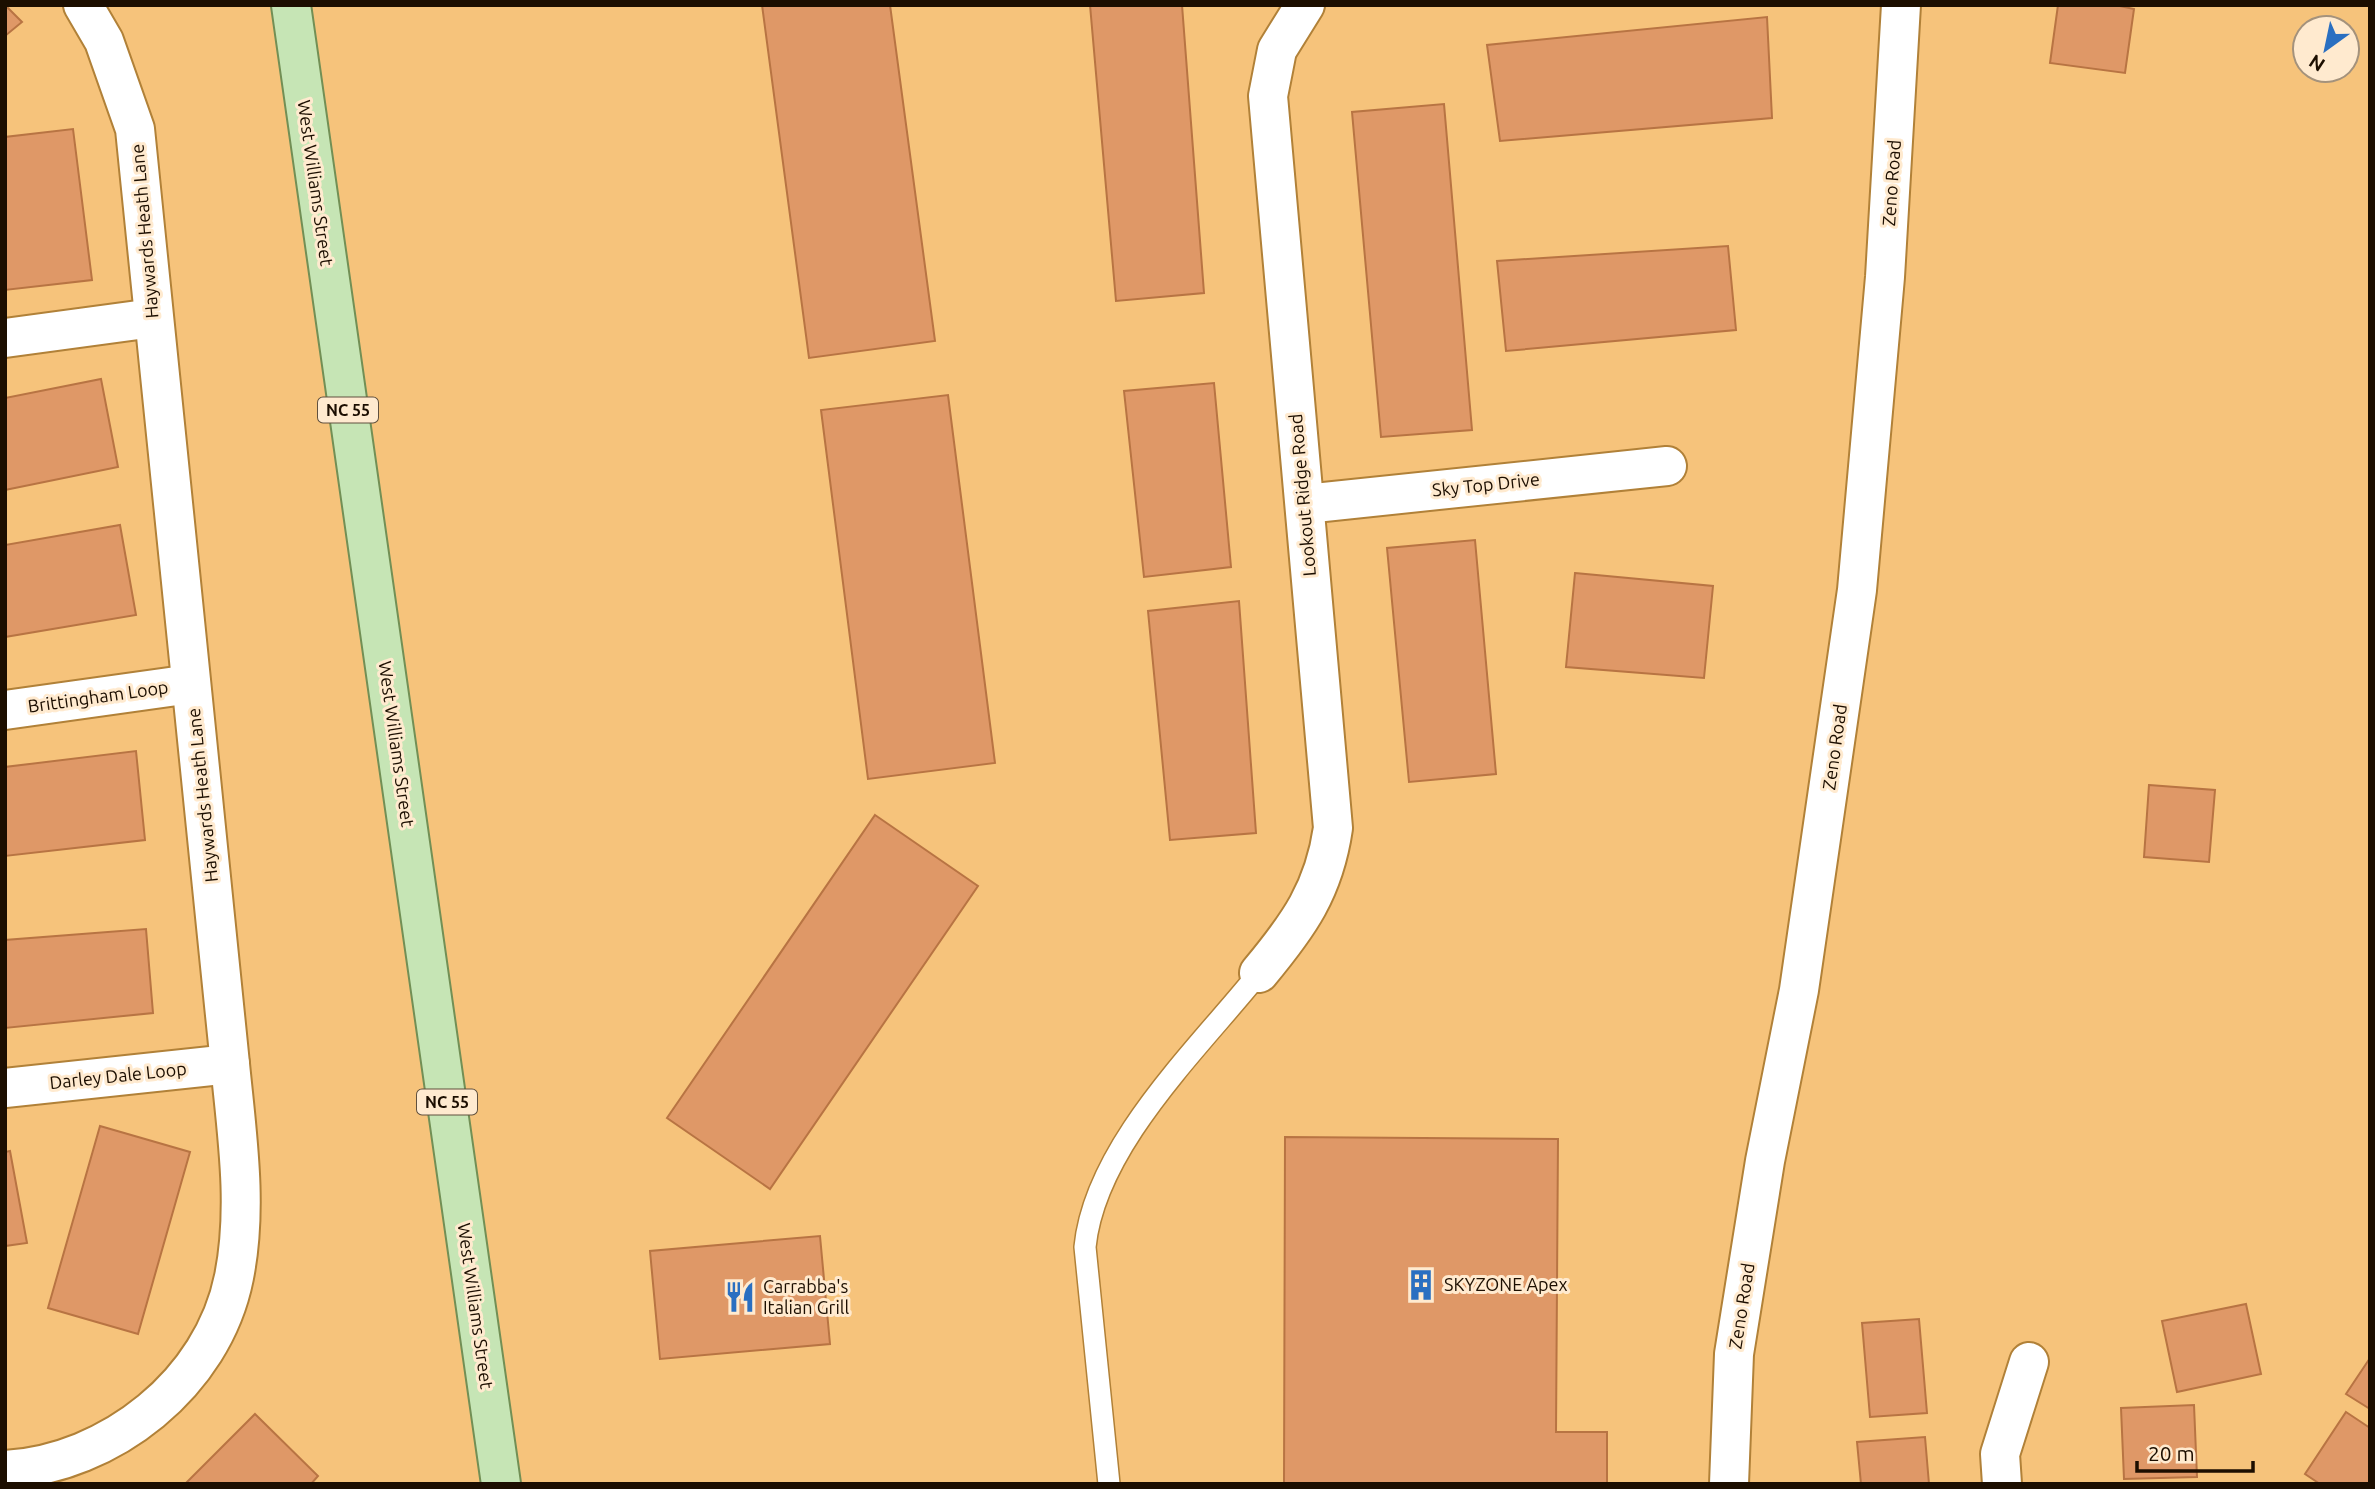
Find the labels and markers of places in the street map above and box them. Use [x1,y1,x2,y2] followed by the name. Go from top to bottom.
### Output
[1404,1268,1438,1302] building icon: SKYZONE Apex
[1444,1274,1568,1294] place label: SKYZONE Apex
[763,1276,849,1317] place label: Carrabba's Italian Grill
[723,1280,757,1314] restaurant icon: Carrabba's Italian Grill

